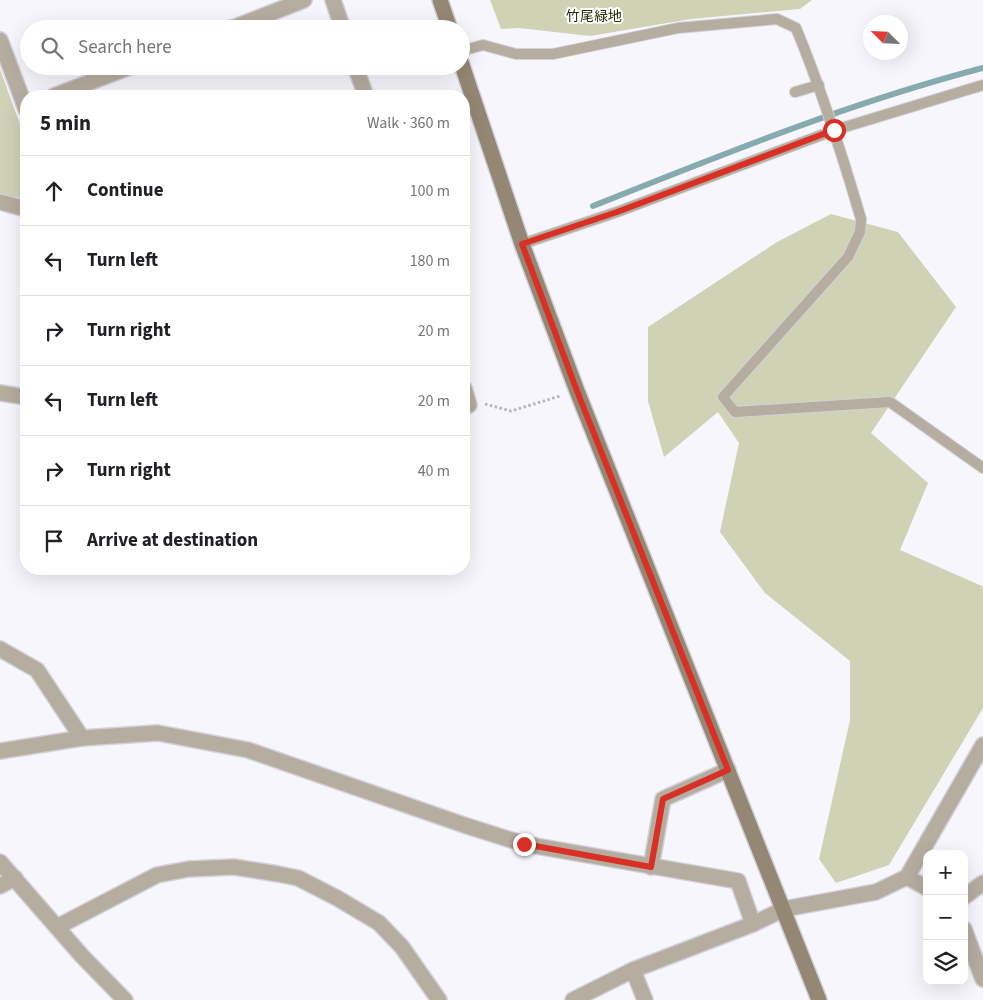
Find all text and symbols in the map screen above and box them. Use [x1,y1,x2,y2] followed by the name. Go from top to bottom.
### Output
[566,7,622,27] park label: 竹尾緑地
[863,15,908,60] north arrow
[20,20,470,75] search box
[38,34,66,62] icon: search
[78,34,172,61] text: Search here
[40,108,91,138] text: 5 min
[367,112,450,134] text: Walk · 360 m
[823,119,846,142] route start
[40,177,68,205] icon: ahead
[87,177,164,204] text: Continue
[410,180,450,202] text: 100 m
[40,247,68,275] icon: left
[87,247,158,274] text: Turn left
[410,250,450,272] text: 180 m
[40,317,68,345] icon: right
[87,317,171,344] text: Turn right
[418,320,450,342] text: 20 m
[40,387,68,415] icon: left
[87,387,158,414] text: Turn left
[418,390,450,412] text: 20 m
[40,457,68,485] icon: right
[87,457,171,484] text: Turn right
[418,460,450,482] text: 40 m
[40,527,68,555] icon: arrive
[87,527,258,554] text: Arrive at destination
[513,833,536,856] route end
[923,850,968,985] map controls
[923,850,968,895] button: +
[923,895,968,940] button: −
[923,940,968,985] button: layers

